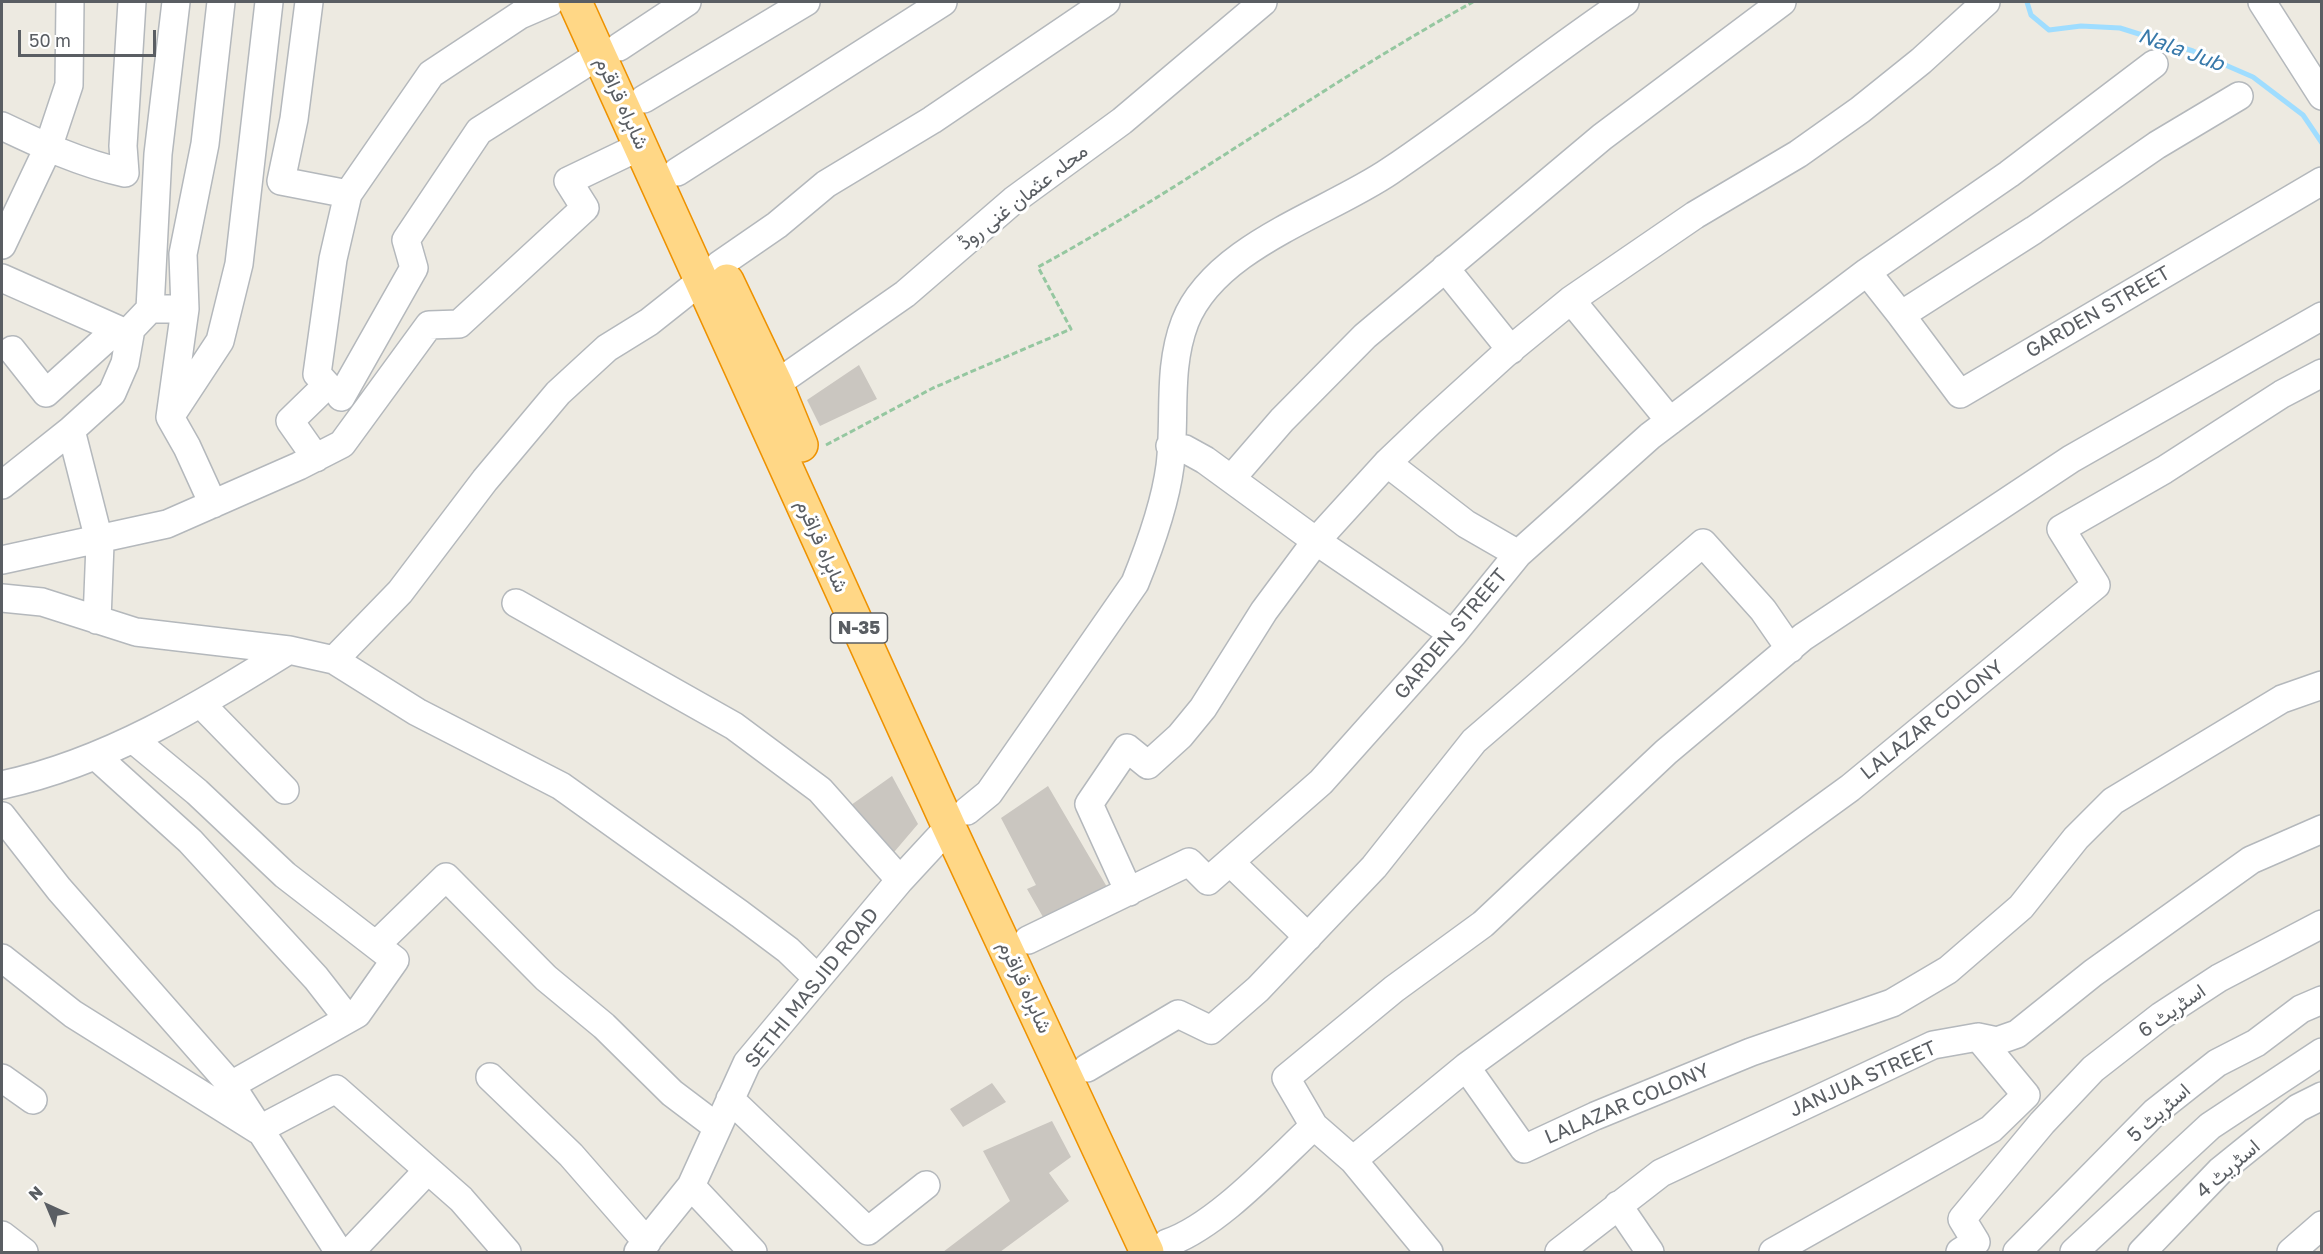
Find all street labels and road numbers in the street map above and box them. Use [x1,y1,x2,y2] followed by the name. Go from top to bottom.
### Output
[590,53,654,153] street label: شاہراہ قراقرم
[953,139,1093,255] street label: محلہ عثمان غنی روڈ
[2022,261,2174,363] street label: GARDEN STREET
[791,496,853,596] street label: شاہراہ قراقرم
[1390,564,1512,704] street label: GARDEN STREET
[830,613,888,643] road number: N-35
[1856,655,2008,785] street label: LALAZAR COLONY
[740,903,884,1073] street label: SETHI MASJID ROAD
[993,937,1057,1037] street label: شاہراہ قراقرم
[2134,979,2210,1043] street label: اسٹریٹ 6
[1786,1036,1940,1122] street label: JANJUA STREET
[1541,1058,1713,1150] street label: LALAZAR COLONY
[2123,1079,2195,1147] street label: اسٹریٹ 5
[2191,1135,2265,1203] street label: اسٹریٹ 4

